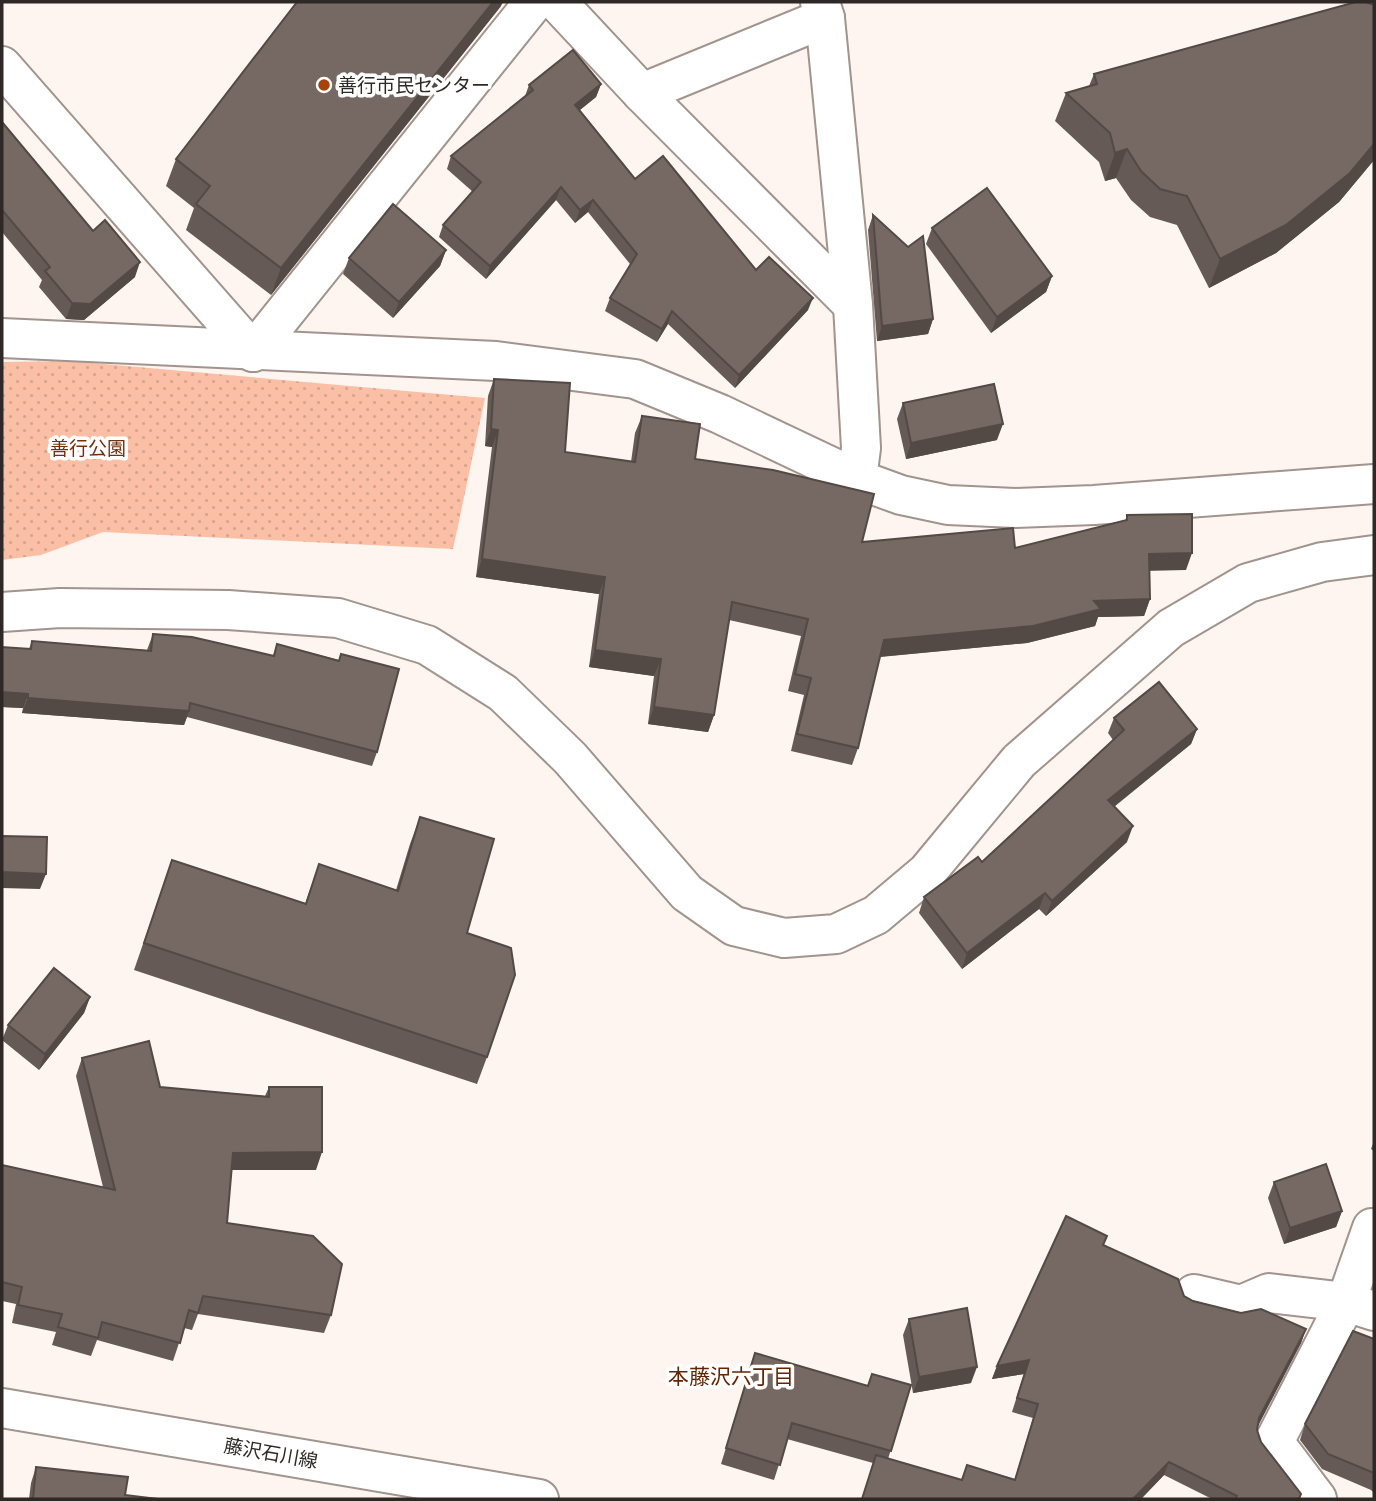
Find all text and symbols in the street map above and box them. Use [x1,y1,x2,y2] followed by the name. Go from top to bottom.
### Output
[338,74,490,98] place label: 善行市民センター
[316,77,332,93] marker: 善行市民センター
[50,437,126,461] park label: 善行公園
[668,1364,794,1390] district label: 本藤沢六丁目
[222,1434,320,1474] street label: 藤沢石川線

